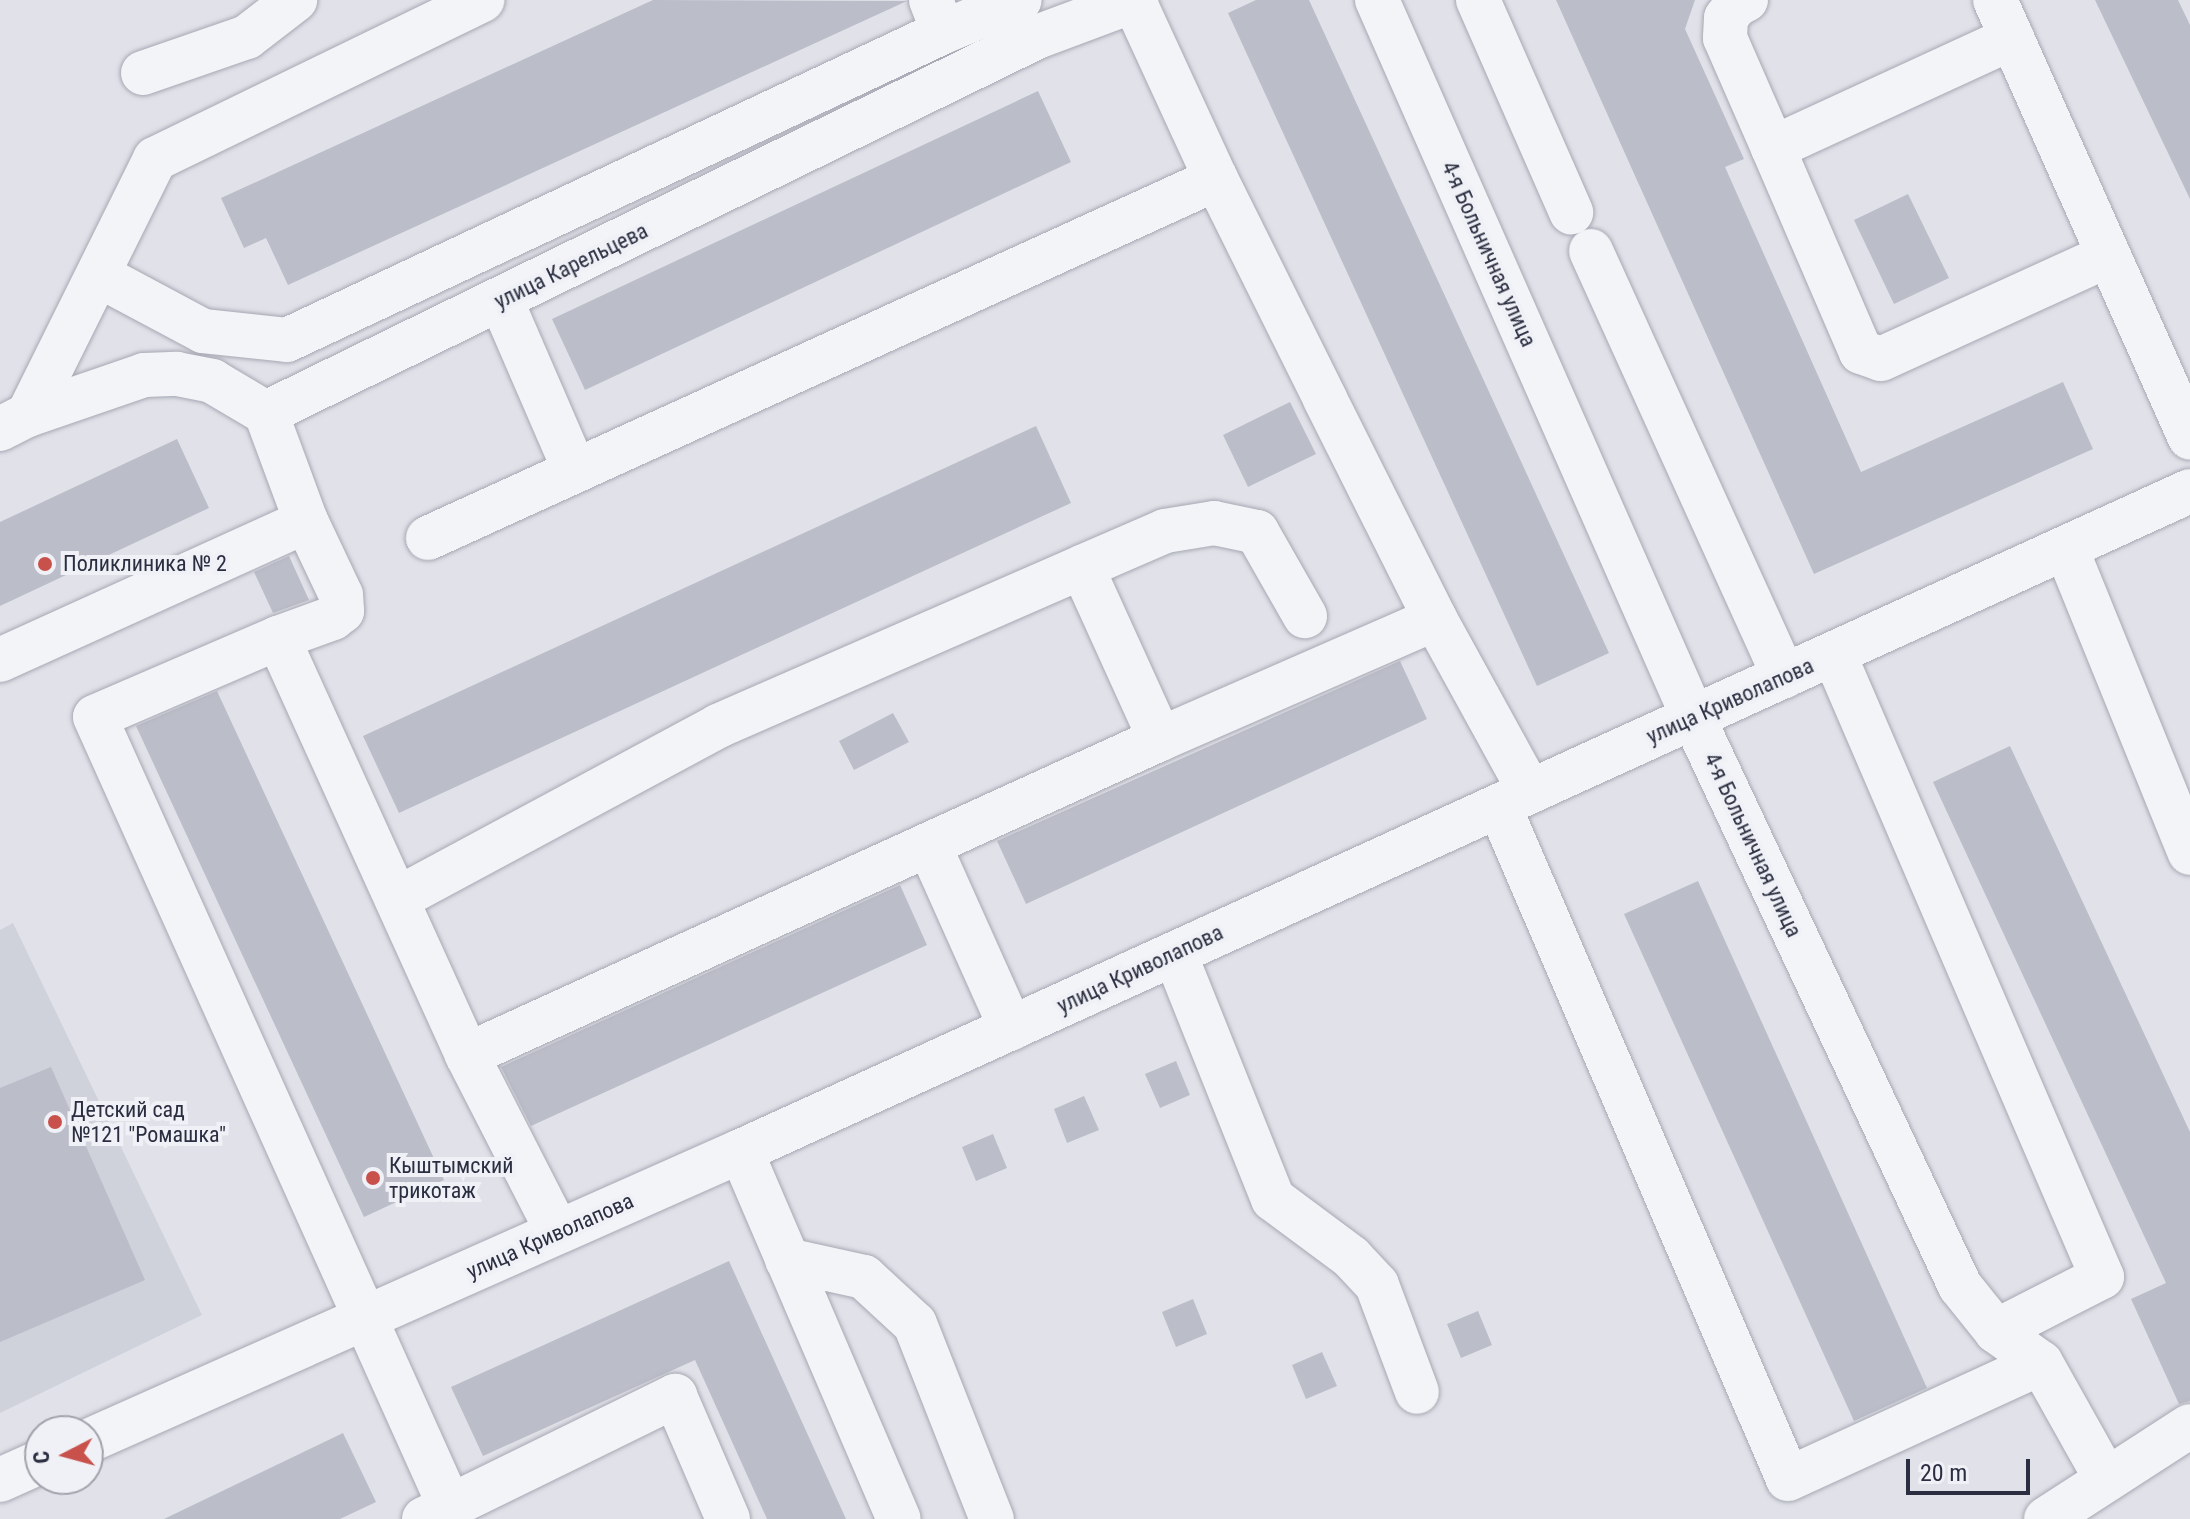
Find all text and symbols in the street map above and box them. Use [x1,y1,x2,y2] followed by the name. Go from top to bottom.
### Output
[1436,157,1542,351] street label: 4-я Больничная улица
[490,217,652,315] street label: улица Карельцева
[63,551,227,577] place label: Поликлиника № 2
[34,553,56,575] marker: Поликлиника № 2
[1642,652,1818,750] street label: улица Криволапова
[1699,749,1807,941] street label: 4-я Больничная улица
[1053,919,1227,1019] street label: улица Криволапова
[71,1096,226,1148] place label: Детский сад №121 "Ромашка"
[46,1113,64,1131] marker: Детский сад №121 "Ромашка"
[389,1152,513,1204] place label: Кыштымский трикотаж
[364,1169,382,1187] marker: Кыштымский трикотаж
[462,1187,638,1285] street label: улица Криволапова
[24,1415,104,1495] north arrow
[1910,1443,2034,1493] scale bar
[29,1450,55,1465] text: С
[1920,1459,1967,1487] text: 20 m

